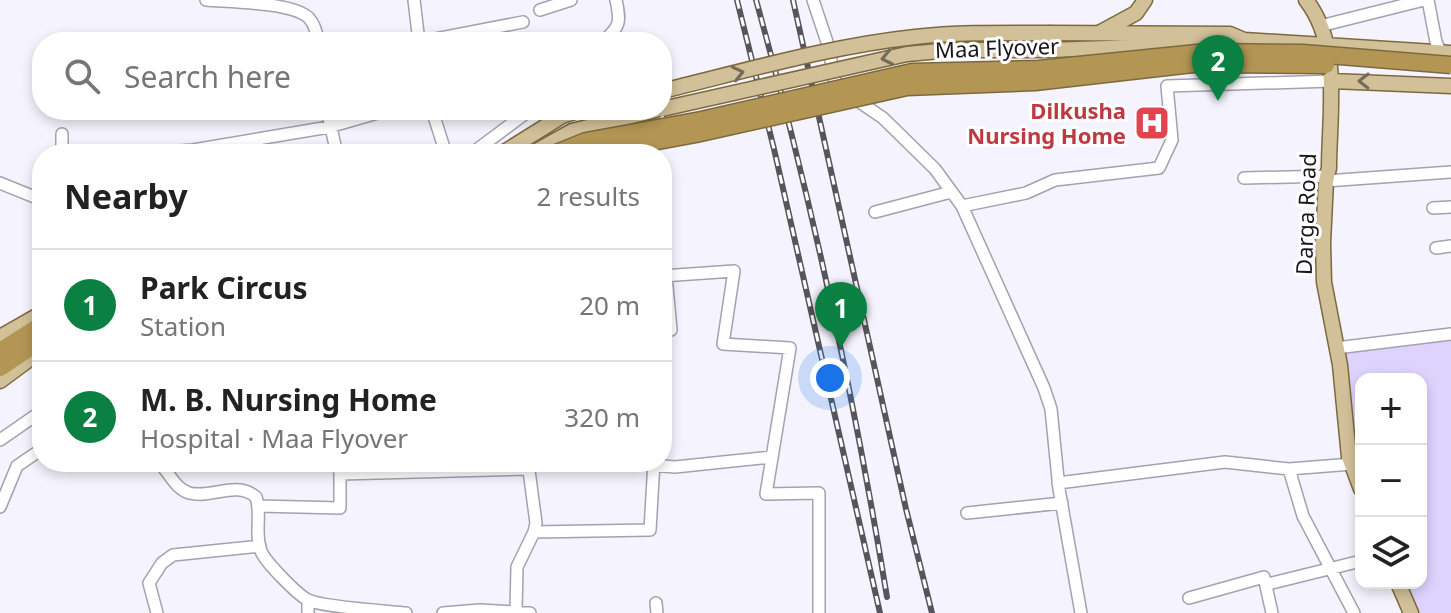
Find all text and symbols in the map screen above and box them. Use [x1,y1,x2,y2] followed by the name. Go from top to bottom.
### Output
[934,30,1060,64] street label: Maa Flyover
[32,32,672,120] search box
[1192,35,1244,101] pin: 2
[881,49,894,66] one-way arrow
[60,54,104,98] icon: search
[124,56,291,97] text: Search here
[731,65,744,82] one-way arrow
[1357,72,1370,90] one-way arrow
[967,95,1126,150] place label: Dilkusha Nursing Home
[1133,104,1171,142] hospital icon: Dilkusha Nursing Home
[1288,153,1322,275] street label: Darga Road
[64,173,188,219] text: Nearby
[536,178,640,214] text: 2 results
[140,267,308,308] text: Park Circus
[815,282,867,348] pin: 1
[83,287,97,323] text: 1
[579,287,640,323] text: 20 m
[140,308,226,344] text: Station
[810,358,850,398] your location
[1355,373,1427,589] map controls
[1355,373,1427,445] button: +
[140,379,437,420] text: M. B. Nursing Home
[83,399,97,435] text: 2
[564,399,640,435] text: 320 m
[140,420,408,456] text: Hospital · Maa Flyover
[1355,445,1427,517] button: −
[1355,517,1427,589] button: layers

